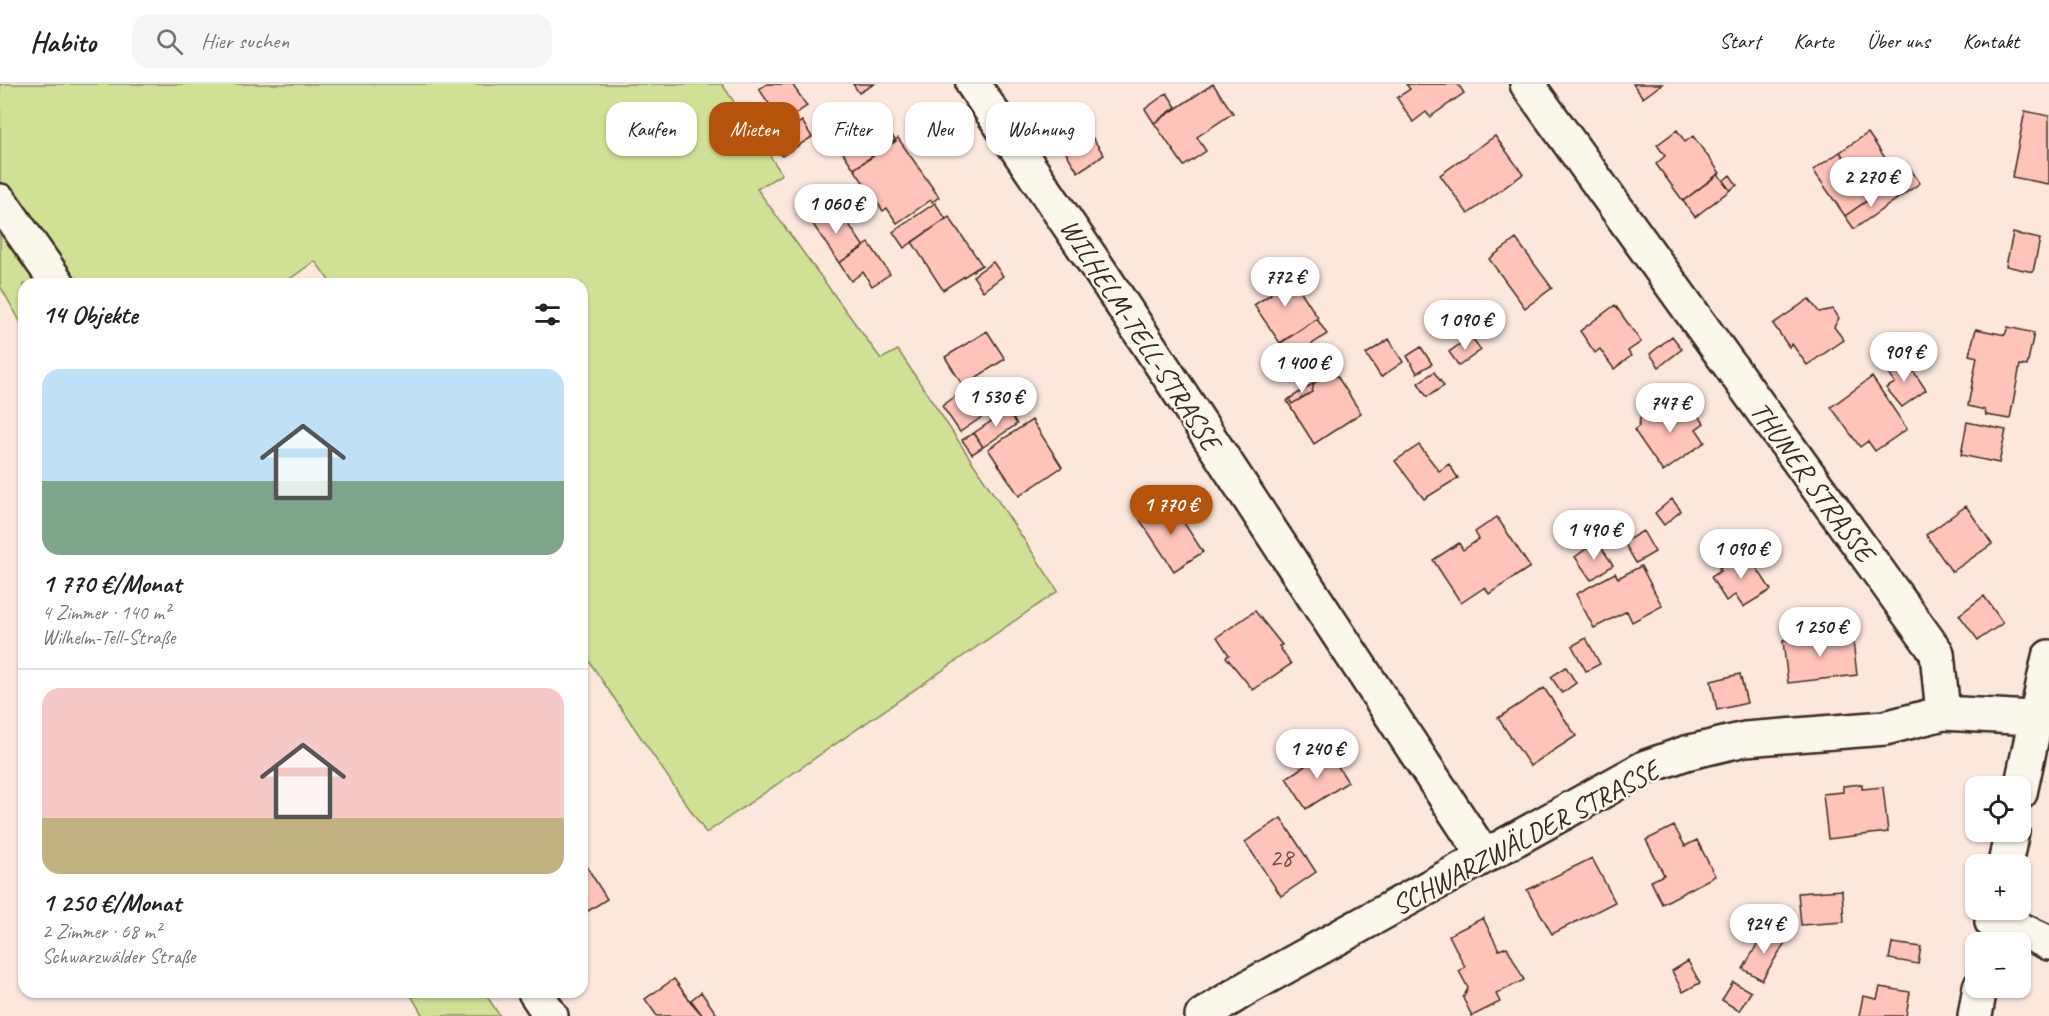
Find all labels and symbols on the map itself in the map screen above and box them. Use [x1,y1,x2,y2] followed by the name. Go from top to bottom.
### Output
[1816,157,1926,208] pin: 2 270 €
[781,184,891,235] pin: 1 060 €
[1053,212,1231,460] street label: WILHELM-TELL-STRASSE
[1243,257,1327,308] pin: 772 €
[1410,300,1520,351] pin: 1 090 €
[1862,332,1946,383] pin: 909 €
[1247,343,1357,394] pin: 1 400 €
[941,377,1051,428] pin: 1 530 €
[1628,383,1712,434] pin: 747 €
[1743,394,1884,571] street label: THUNER STRASSE
[1116,485,1226,536] pin: 1 770 €
[1539,510,1649,561] pin: 1 490 €
[1686,529,1796,580] pin: 1 090 €
[1765,607,1875,658] pin: 1 250 €
[1262,729,1372,780] pin: 1 240 €
[1386,750,1668,923] street label: SCHWARZWÄLDER STRASSE
[1269,841,1295,874] house number: 28
[1722,904,1806,955] pin: 924 €

